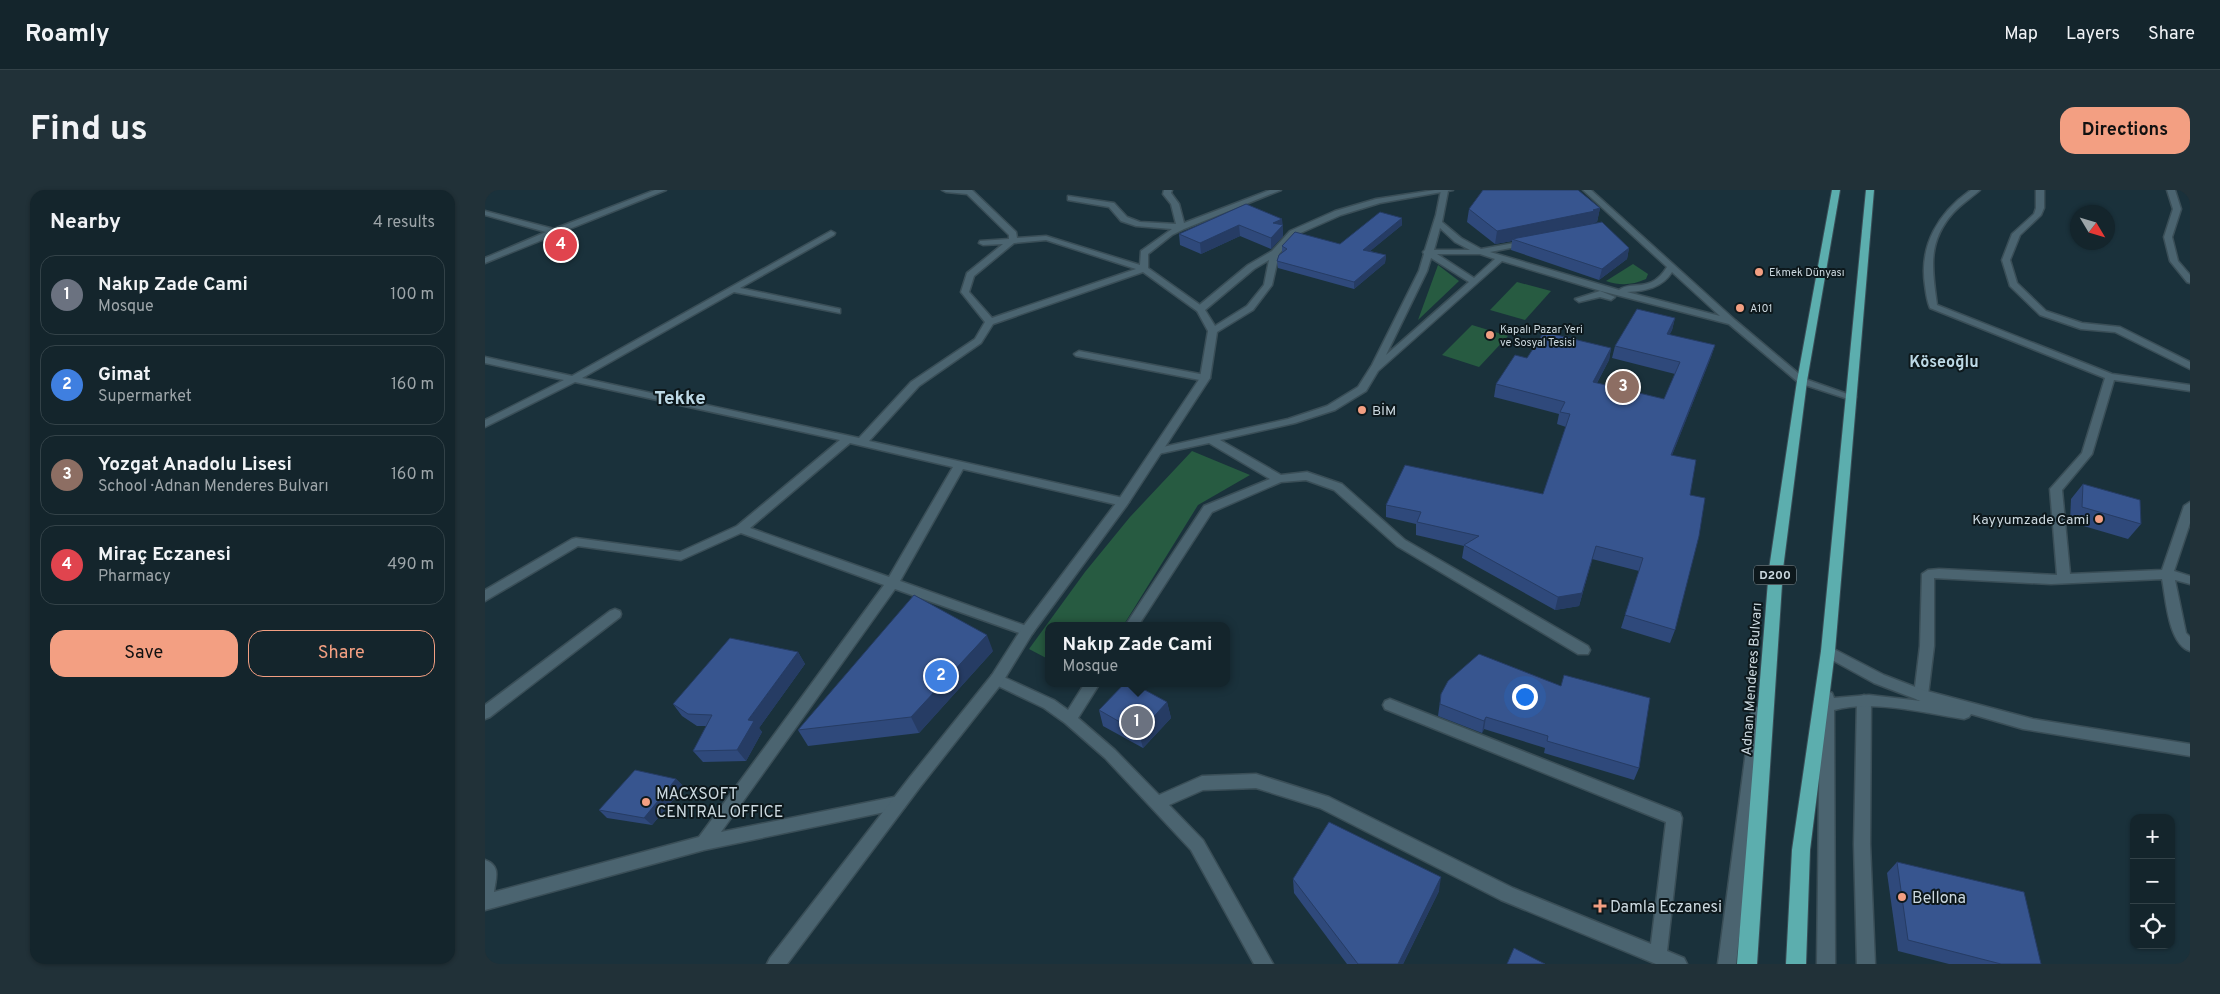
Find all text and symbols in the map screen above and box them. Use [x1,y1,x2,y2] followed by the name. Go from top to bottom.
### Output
[25,20,110,50] text: Roamly
[2004,23,2038,46] text: Map
[2066,23,2120,46] text: Layers
[2148,23,2195,46] text: Share
[2060,107,2190,154] button: Directions
[30,108,148,152] text: Find us
[2070,205,2115,250] north arrow
[50,209,121,236] text: Nearby
[373,213,435,233] text: 4 results
[545,226,577,264] pin: 4
[1753,266,1765,278] marker: Ekmek Dünyası
[1769,266,1845,280] place label: Ekmek Dünyası
[98,273,248,297] text: Nakıp Zade Cami
[64,285,70,305] text: 1
[390,285,434,305] text: 100 m
[98,297,154,317] text: Mosque
[1734,302,1746,314] marker: A101
[1750,302,1773,316] place label: A101
[1500,323,1583,350] place label: Kapalı Pazar Yeri ve Sosyal Tesisi
[1484,329,1496,341] marker: Kapalı Pazar Yeri ve Sosyal Tesisi
[1909,353,1979,373] district label: Köseoğlu
[98,363,151,387] text: Gimat
[1607,368,1639,406] pin: 3
[62,375,72,395] text: 2
[391,375,434,395] text: 160 m
[98,387,192,407] text: Supermarket
[654,387,706,411] district label: Tekke
[1372,402,1396,420] place label: BİM
[1356,404,1368,416] marker: BİM
[98,453,292,477] text: Yozgat Anadolu Lisesi
[62,465,72,485] text: 3
[391,465,434,485] text: 160 m
[98,477,329,497] text: School · Adnan Menderes Bulvarı
[1972,512,2089,529] place label: Kayyumzade Cami
[2093,513,2105,525] marker: Kayyumzade Cami
[98,543,231,567] text: Miraç Eczanesi
[62,555,72,575] text: 4
[387,555,434,575] text: 490 m
[1754,566,1796,584] road number: D200
[98,567,171,587] text: Pharmacy
[1739,602,1766,756] street label: Adnan Menderes Bulvarı
[1045,622,1230,687] popup
[50,630,238,677] button: Save
[248,630,435,677] button: Share
[1063,633,1213,657] text: Nakıp Zade Cami
[925,657,957,695] pin: 2
[1063,657,1118,677] text: Mosque
[1512,684,1538,710] your location
[1121,703,1153,741] pin: 1
[656,785,783,823] place label: MACXSOFT CENTRAL OFFICE
[640,796,652,808] marker: MACXSOFT CENTRAL OFFICE
[2130,814,2175,949] map controls
[2130,814,2175,859] button: +
[2130,859,2175,904] button: −
[1912,889,1966,909] place label: Bellona
[1896,891,1908,903] marker: Bellona
[1610,898,1722,918] place label: Damla Eczanesi
[1594,900,1606,912] marker: Damla Eczanesi
[2130,904,2175,949] button: locate

